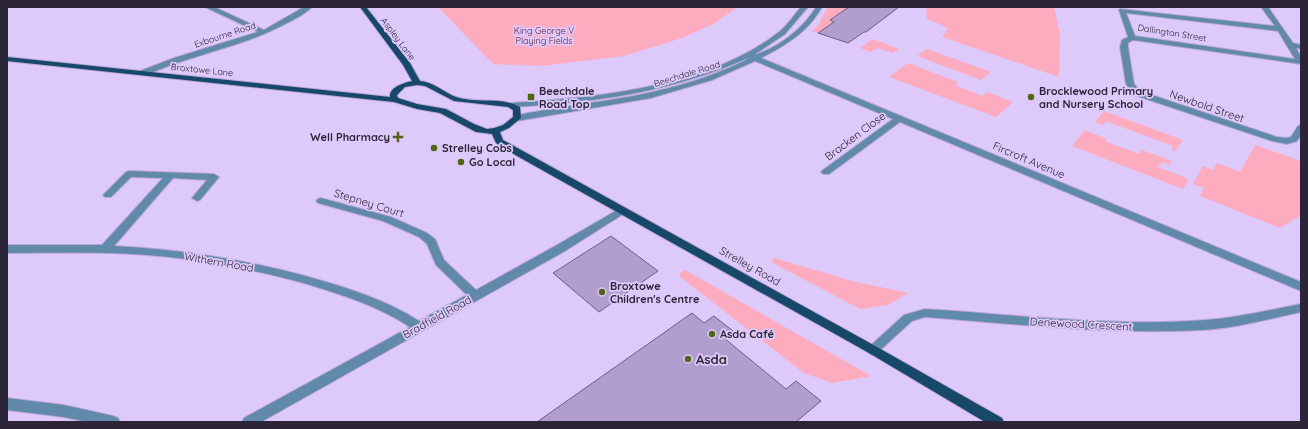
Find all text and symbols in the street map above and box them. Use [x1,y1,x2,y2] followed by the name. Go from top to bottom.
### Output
[379,15,418,62] street label: Aspley Lane
[193,19,257,50] street label: Exbourne Road
[1137,22,1207,43] street label: Dallington Street
[514,25,574,46] park label: King George V Playing Fields
[652,58,721,89] street label: Beechdale Road
[170,61,234,78] street label: Broxtowe Lane
[539,84,595,111] place label: Beechdale Road Top
[1039,84,1153,111] place label: Brocklewood Primary and Nursery School
[1168,87,1246,125] street label: Newbold Street
[526,92,536,102] marker: Beechdale Road Top
[1026,92,1036,102] marker: Brocklewood Primary and Nursery School
[822,109,888,163] street label: Bracken Close
[310,130,390,144] place label: Well Pharmacy
[393,132,403,142] marker: Well Pharmacy
[991,138,1067,182] street label: Fircroft Avenue
[442,141,512,155] place label: Strelley Cobs
[429,143,439,153] marker: Strelley Cobs
[469,155,515,169] place label: Go Local
[456,157,466,167] marker: Go Local
[332,186,406,220] street label: Stepney Court
[717,243,783,289] street label: Strelley Road
[183,249,255,275] street label: Withern Road
[610,279,700,306] place label: Broxtowe Children's Centre
[597,287,607,297] marker: Broxtowe Children's Centre
[400,292,474,342] street label: Bradfield Road
[1029,314,1133,334] street label: Denewood Crescent
[720,327,775,341] place label: Asda Café
[707,329,717,339] marker: Asda Café
[696,351,727,367] place label: Asda
[683,354,693,364] marker: Asda

